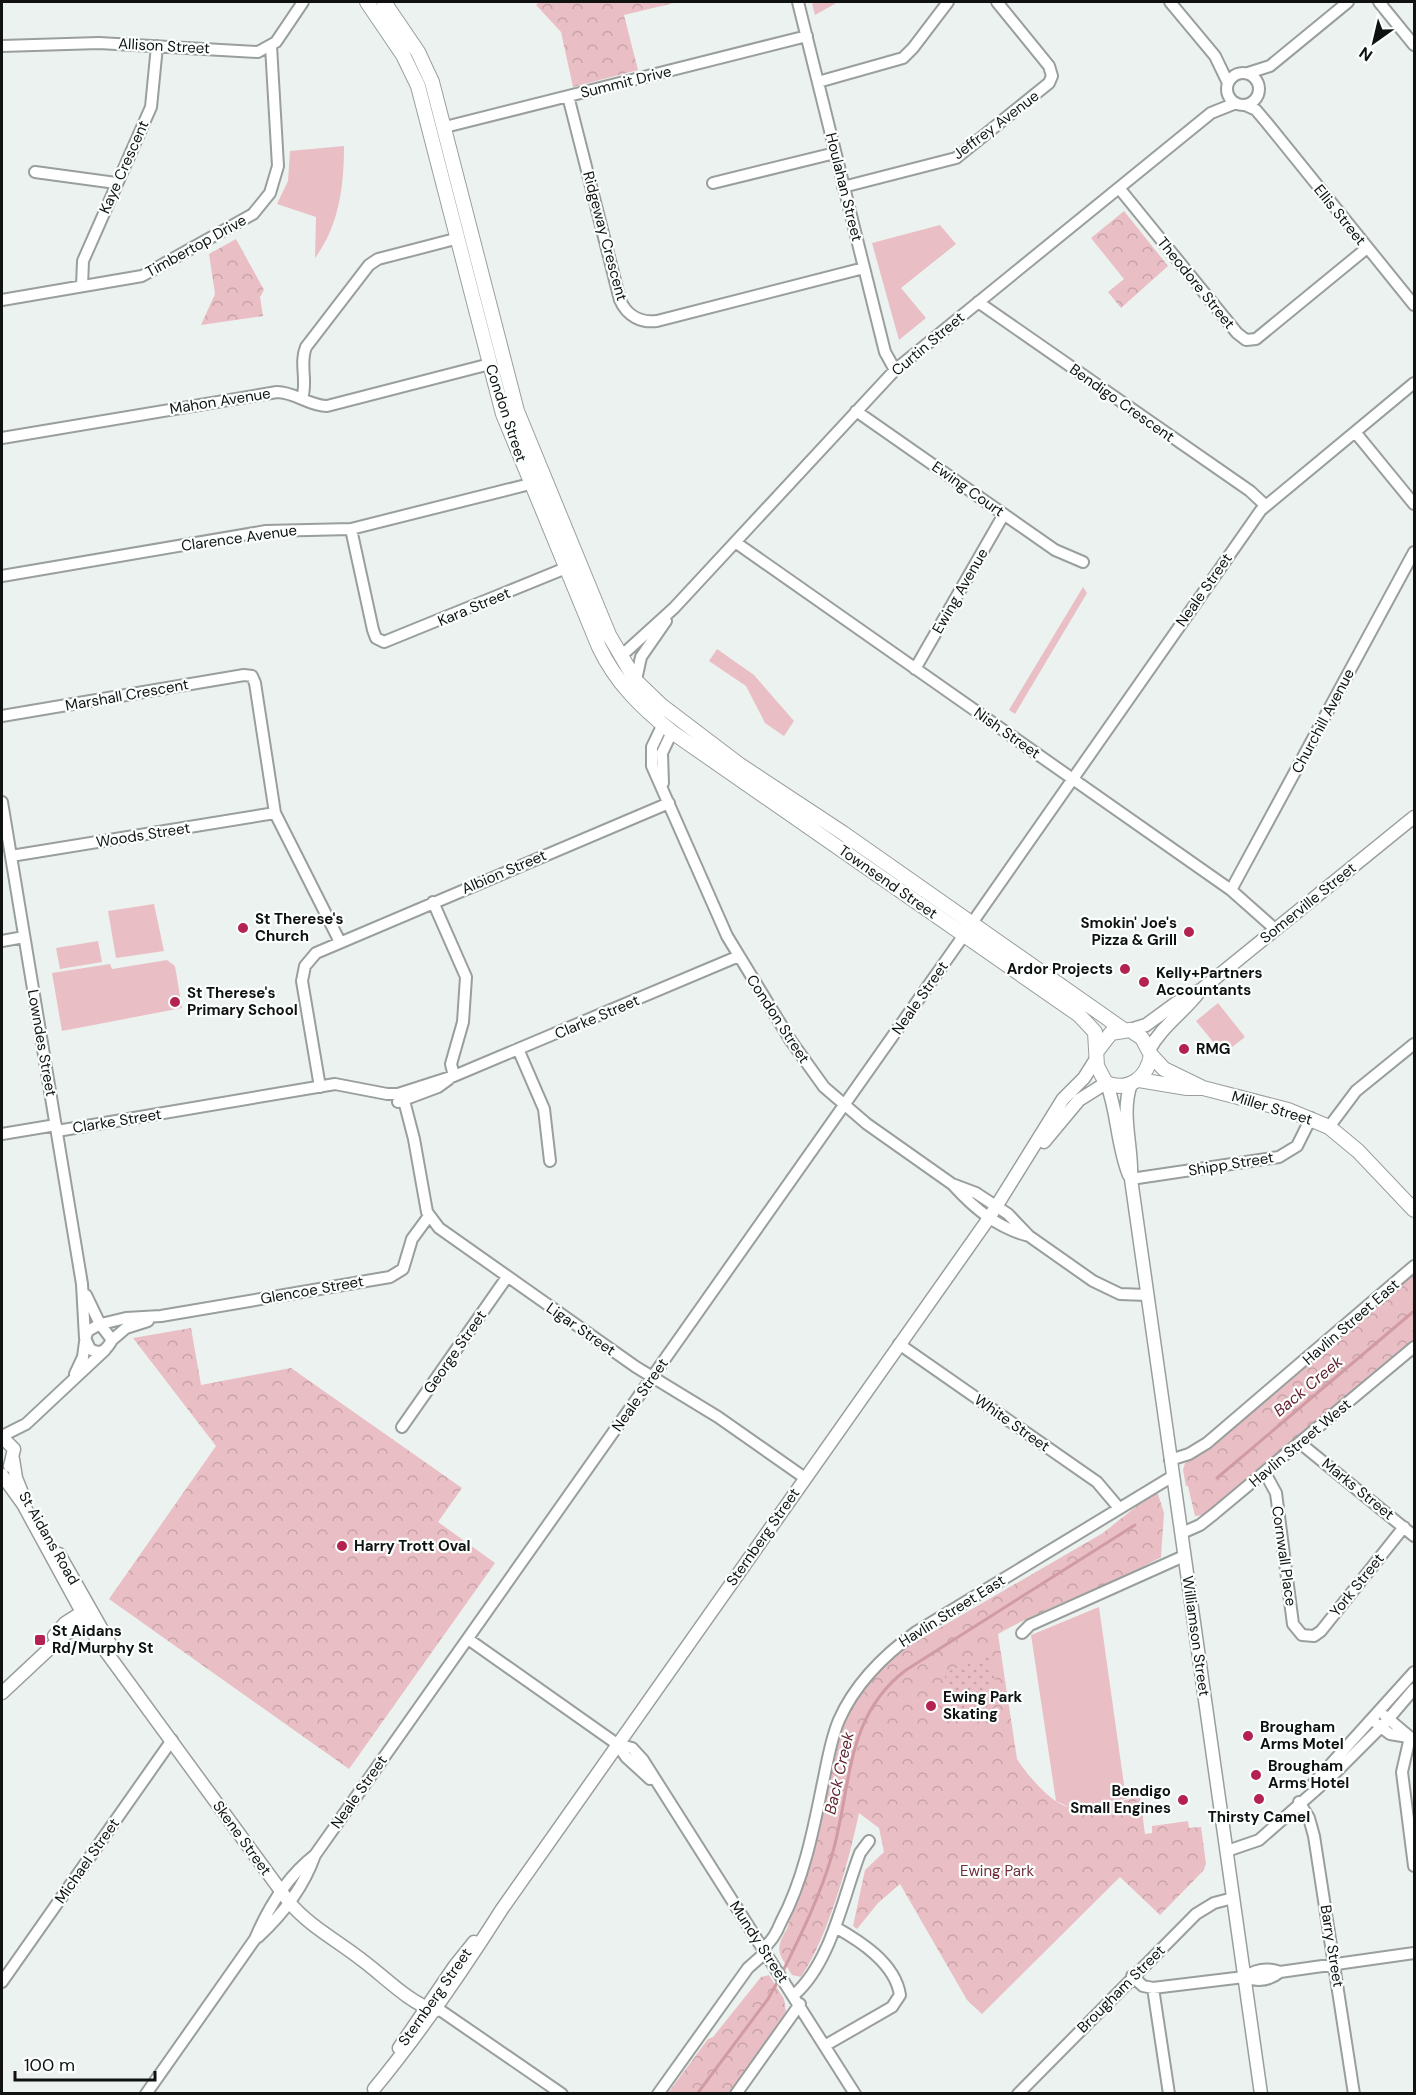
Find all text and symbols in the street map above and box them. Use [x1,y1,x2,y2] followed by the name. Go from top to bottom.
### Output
[1344,12,1404,72] north arrow
[118,34,210,58] street label: Allison Street
[1355,42,1377,66] text: N
[578,61,674,103] street label: Summit Drive
[949,86,1043,164] street label: Jeffrey Avenue
[94,117,154,217] street label: Kaye Crescent
[821,131,867,243] street label: Houlahan Street
[578,169,632,303] street label: Ridgeway Crescent
[1309,180,1371,250] street label: Ellis Street
[142,210,250,282] street label: Timbertop Drive
[1153,233,1239,333] street label: Theodore Street
[887,308,969,380] street label: Curtin Street
[1066,359,1179,447] street label: Bendigo Crescent
[481,362,531,465] street label: Condon Street
[168,383,272,419] street label: Mahon Avenue
[928,457,1008,521] street label: Ewing Court
[180,520,298,556] street label: Clarence Avenue
[927,545,993,637] street label: Ewing Avenue
[1171,549,1237,631] street label: Neale Street
[435,583,513,631] street label: Kara Street
[1287,665,1359,777] street label: Churchill Avenue
[64,674,190,716] street label: Marshall Crescent
[970,703,1044,763] street label: Nish Street
[95,818,192,852] street label: Woods Street
[835,840,941,924] street label: Townsend Street
[459,845,550,899] street label: Albion Street
[1256,858,1360,948] street label: Somerville Street
[255,909,344,946] place label: St Therese's Church
[1080,913,1177,950] place label: Smokin' Joe's Pizza & Grill
[236,921,250,935] marker: St Therese's Church
[1182,925,1196,939] marker: Smokin' Joe's Pizza & Grill
[887,957,953,1039] street label: Neale Street
[1007,959,1113,979] place label: Ardor Projects
[1118,962,1132,976] marker: Ardor Projects
[1156,963,1262,1000] place label: Kelly+Partners Accountants
[742,971,814,1067] street label: Condon Street
[1137,975,1151,989] marker: Kelly+Partners Accountants
[187,983,298,1020] place label: St Therese's Primary School
[23,988,61,1098] street label: Lowndes Street
[552,990,642,1044] street label: Clarke Street
[168,995,182,1009] marker: St Therese's Primary School
[1196,1039,1230,1059] place label: RMG
[1177,1042,1191,1056] marker: RMG
[1229,1086,1315,1130] street label: Miller Street
[71,1104,163,1138] street label: Clarke Street
[1187,1147,1275,1181] street label: Shipp Street
[259,1271,365,1309] street label: Glencoe Street
[1298,1274,1404,1369] street label: Havlin Street East
[542,1298,620,1360] street label: Ligar Street
[419,1306,491,1398] street label: George Street
[1269,1350,1348,1421] water label: Back Creek
[607,1354,673,1436] street label: Neale Street
[970,1390,1054,1456] street label: White Street
[1245,1394,1355,1492] street label: Havlin Street West
[1318,1454,1398,1524] street label: Marks Street
[722,1484,804,1590] street label: Sternberg Street
[14,1488,84,1588] street label: St Aidans Road
[1267,1505,1301,1607] street label: Cornwall Place
[354,1536,471,1556] place label: Harry Trott Oval
[335,1539,349,1553] marker: Harry Trott Oval
[1325,1549,1389,1621] street label: York Street
[895,1570,1009,1652] street label: Havlin Street East
[1178,1574,1214,1698] street label: Williamson Street
[52,1621,154,1658] place label: St Aidans Rd/Murphy St
[33,1633,47,1647] marker: St Aidans Rd/Murphy St
[943,1687,1023,1724] place label: Ewing Park Skating
[924,1699,938,1713] marker: Ewing Park Skating
[1260,1717,1344,1754] place label: Brougham Arms Motel
[819,1729,859,1816] water label: Back Creek
[1241,1729,1255,1743] marker: Brougham Arms Motel
[326,1751,392,1833] street label: Neale Street
[1268,1756,1349,1793] place label: Brougham Arms Hotel
[1249,1768,1263,1782] marker: Brougham Arms Hotel
[1070,1781,1171,1818] place label: Bendigo Small Engines
[1252,1792,1266,1806] marker: Thirsty Camel
[1176,1793,1190,1807] marker: Bendigo Small Engines
[208,1797,276,1880] street label: Skene Street
[1208,1807,1310,1827] place label: Thirsty Camel
[50,1814,124,1908] street label: Michael Street
[960,1861,1034,1881] park label: Ewing Park
[725,1897,793,1987] street label: Mundy Street
[1316,1903,1348,1989] street label: Barry Street
[1073,1941,1169,2037] street label: Brougham Street
[394,1944,476,2050] street label: Sternberg Street
[15,2044,154,2082] scale bar
[24,2053,75,2077] text: 100 m

